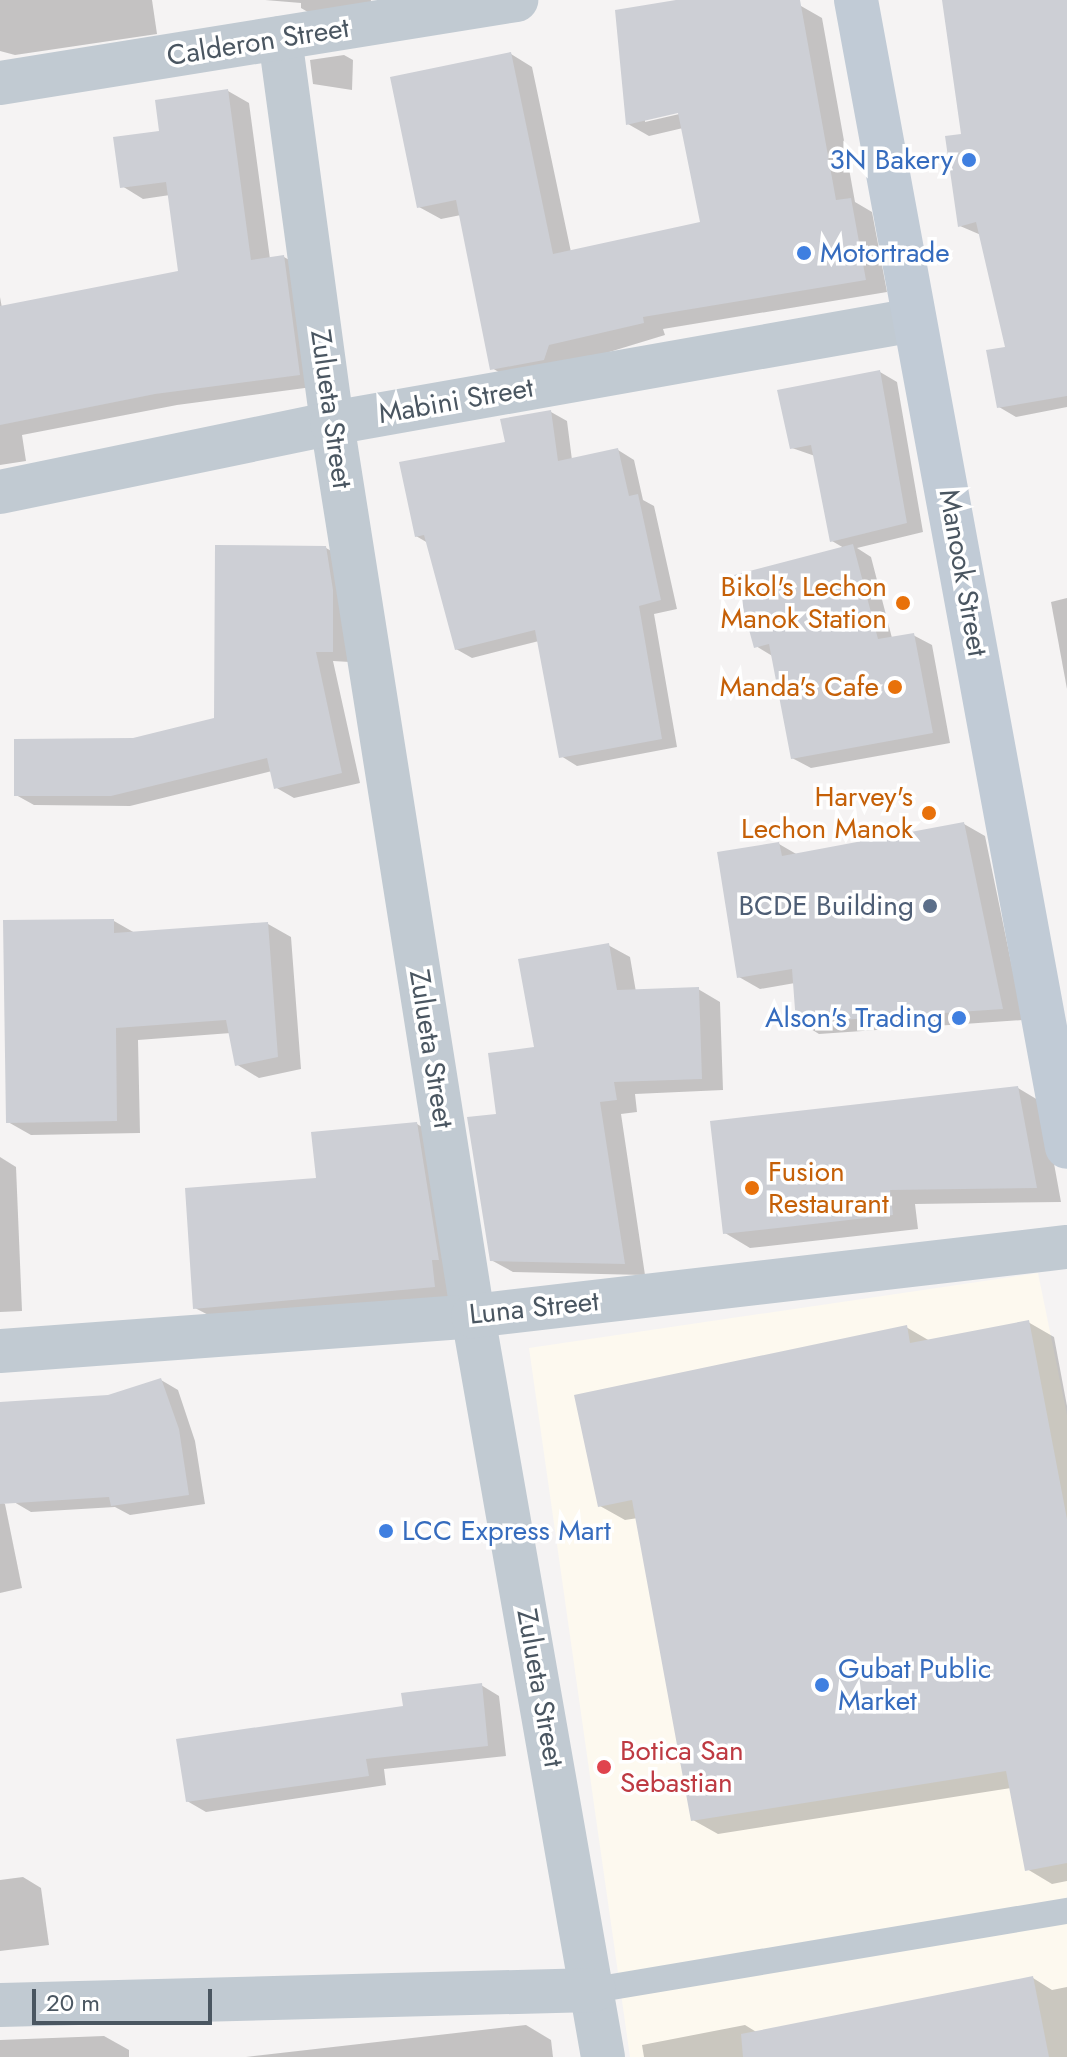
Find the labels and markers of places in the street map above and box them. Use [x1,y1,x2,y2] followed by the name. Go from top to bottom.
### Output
[829,143,953,177] place label: 3N Bakery
[960,151,978,169] marker: 3N Bakery
[820,236,950,270] place label: Motortrade
[795,244,813,262] marker: Motortrade
[721,570,887,636] place label: Bikol's Lechon Manok Station
[894,594,912,612] marker: Bikol's Lechon Manok Station
[720,670,879,704] place label: Manda's Cafe
[886,678,904,696] marker: Manda's Cafe
[741,780,913,846] place label: Harvey's Lechon Manok
[920,804,938,822] marker: Harvey's Lechon Manok
[738,889,914,923] place label: BCDE Building
[921,897,939,915] marker: BCDE Building
[765,1001,943,1035] place label: Alson's Trading
[950,1009,968,1027] marker: Alson's Trading
[768,1155,889,1221] place label: Fusion Restaurant
[743,1179,761,1197] marker: Fusion Restaurant
[402,1514,611,1548] place label: LCC Express Mart
[377,1522,395,1540] marker: LCC Express Mart
[838,1652,991,1718] place label: Gubat Public Market
[813,1676,831,1694] marker: Gubat Public Market
[620,1734,744,1800] place label: Botica San Sebastian
[595,1758,613,1776] marker: Botica San Sebastian

